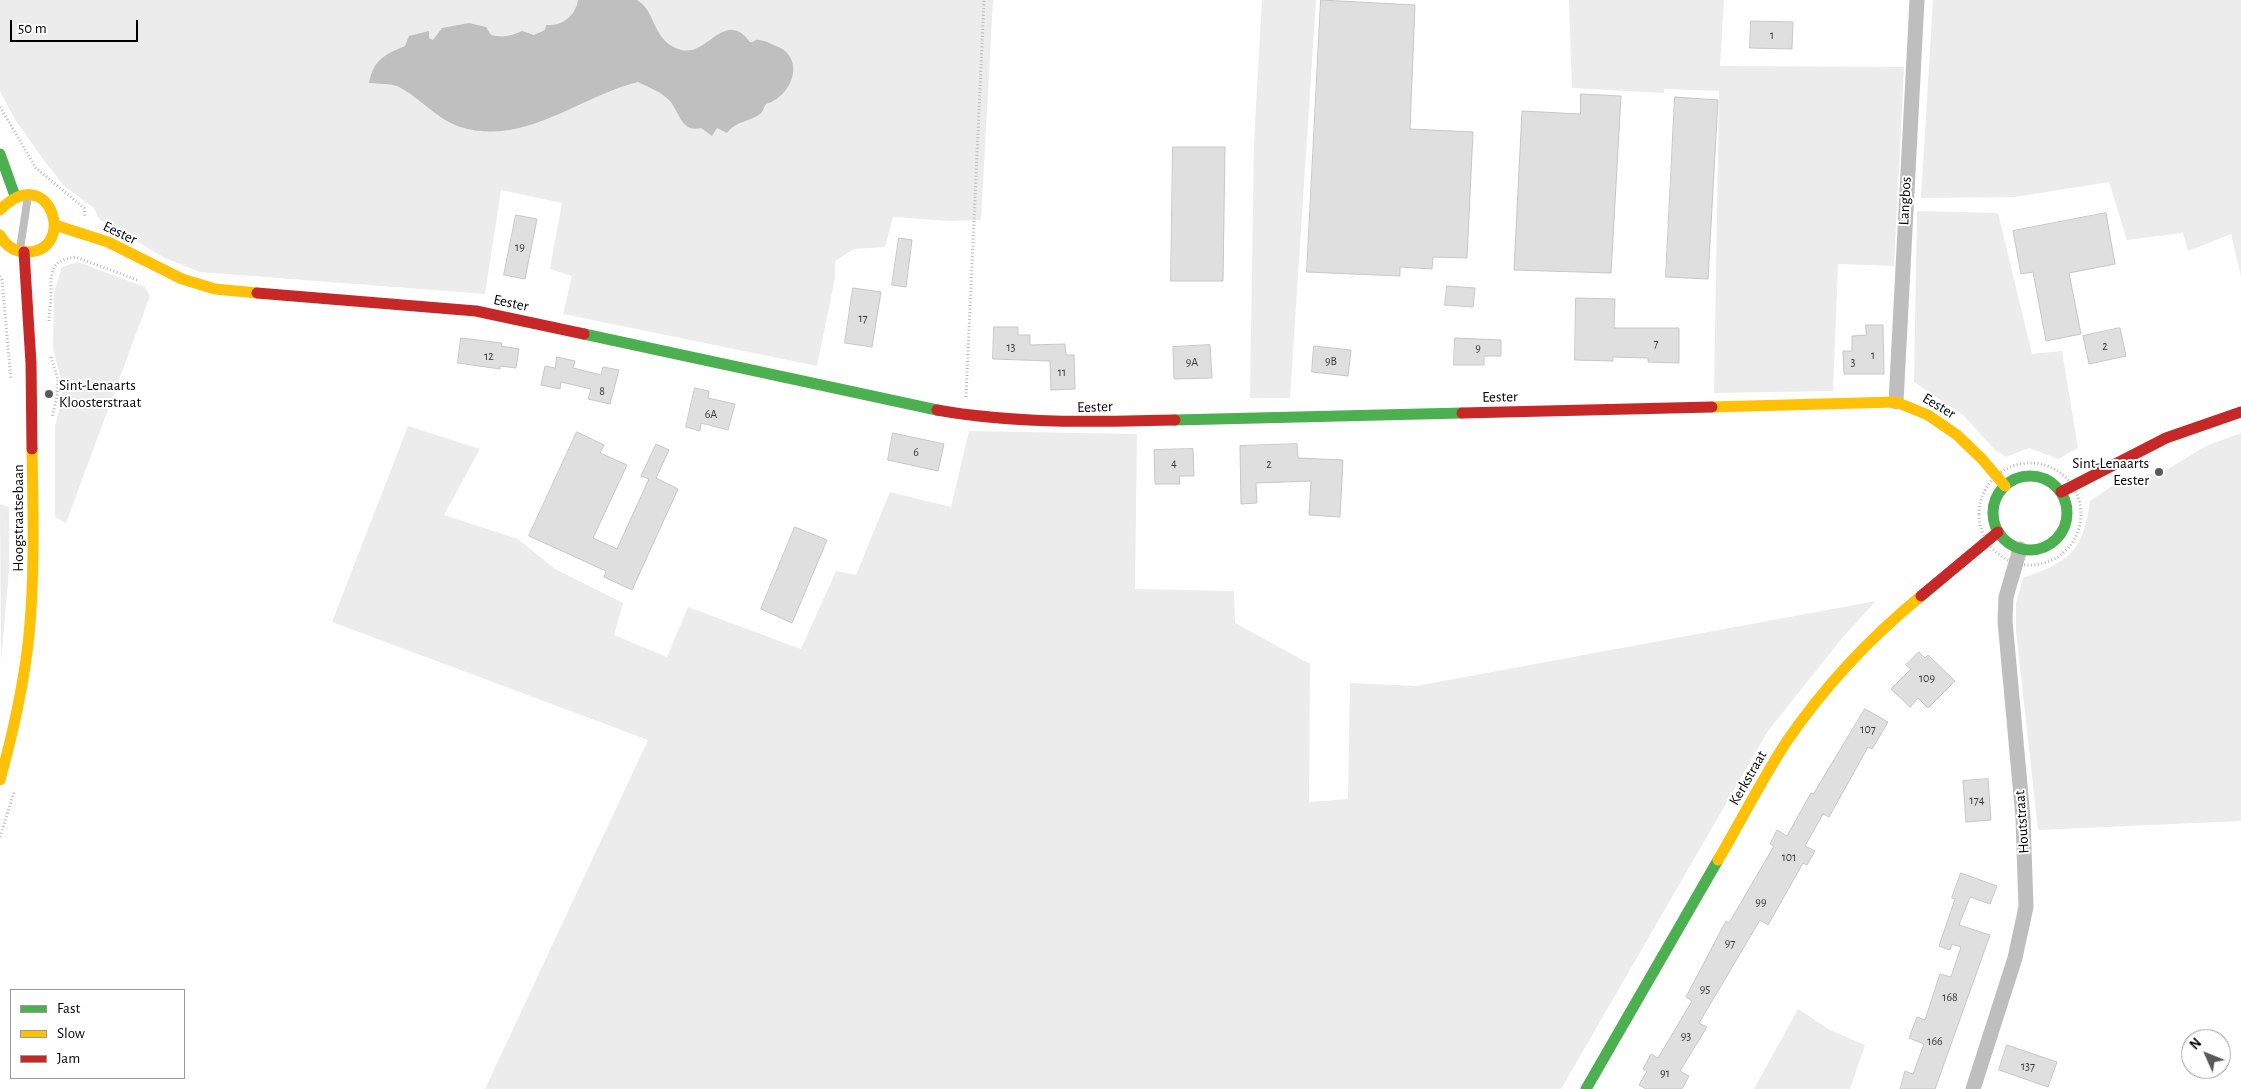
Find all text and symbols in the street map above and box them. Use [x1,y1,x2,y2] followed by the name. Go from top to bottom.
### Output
[12,10,140,42] scale bar
[18,21,47,36] text: 50 m
[1770,28,1774,42] house number: 1
[1895,176,1915,226] street label: Langbos
[100,217,140,249] street label: Eester
[515,240,525,254] house number: 19
[492,290,530,316] street label: Eester
[858,311,868,325] house number: 17
[1653,336,1659,350] house number: 7
[2102,339,2108,353] house number: 2
[1006,340,1016,354] house number: 13
[1475,341,1481,355] house number: 9
[1871,348,1875,362] house number: 1
[484,349,494,363] house number: 12
[1325,354,1337,368] house number: 9B
[1186,355,1198,369] house number: 9A
[1851,355,1855,369] house number: 3
[1058,365,1066,379] house number: 11
[59,376,141,411] place label: Sint-Lenaarts Kloosterstraat
[599,384,605,398] house number: 8
[43,388,55,400] marker: Sint-Lenaarts Kloosterstraat
[1482,388,1518,406] street label: Eester
[1919,389,1959,423] street label: Eester
[1077,397,1113,417] street label: Eester
[705,407,717,421] house number: 6A
[913,445,919,459] house number: 6
[2072,454,2149,489] place label: Sint-Lenaarts Eester
[1171,456,1177,470] house number: 4
[1266,457,1272,471] house number: 2
[9,464,27,572] street label: Hoogstraatsebaan
[2153,466,2165,478] marker: Sint-Lenaarts Eester
[1919,671,1935,685] house number: 109
[1860,722,1876,736] house number: 107
[1725,747,1771,809] street label: Kerkstraat
[2011,790,2033,854] street label: Houtstraat
[1970,793,1984,807] house number: 174
[1782,850,1796,864] house number: 101
[1755,895,1767,909] house number: 99
[1725,936,1735,950] house number: 97
[1700,982,1710,996] house number: 95
[10,989,185,1079] legend
[1942,990,1958,1004] house number: 168
[57,1001,80,1016] text: Fast
[57,1026,85,1041] text: Slow
[1681,1029,1691,1043] house number: 93
[2181,1029,2231,1079] north arrow
[1927,1034,1943,1048] house number: 166
[2188,1036,2204,1053] text: N
[57,1051,80,1066] text: Jam
[2021,1059,2035,1073] house number: 137
[1660,1066,1670,1080] house number: 91

